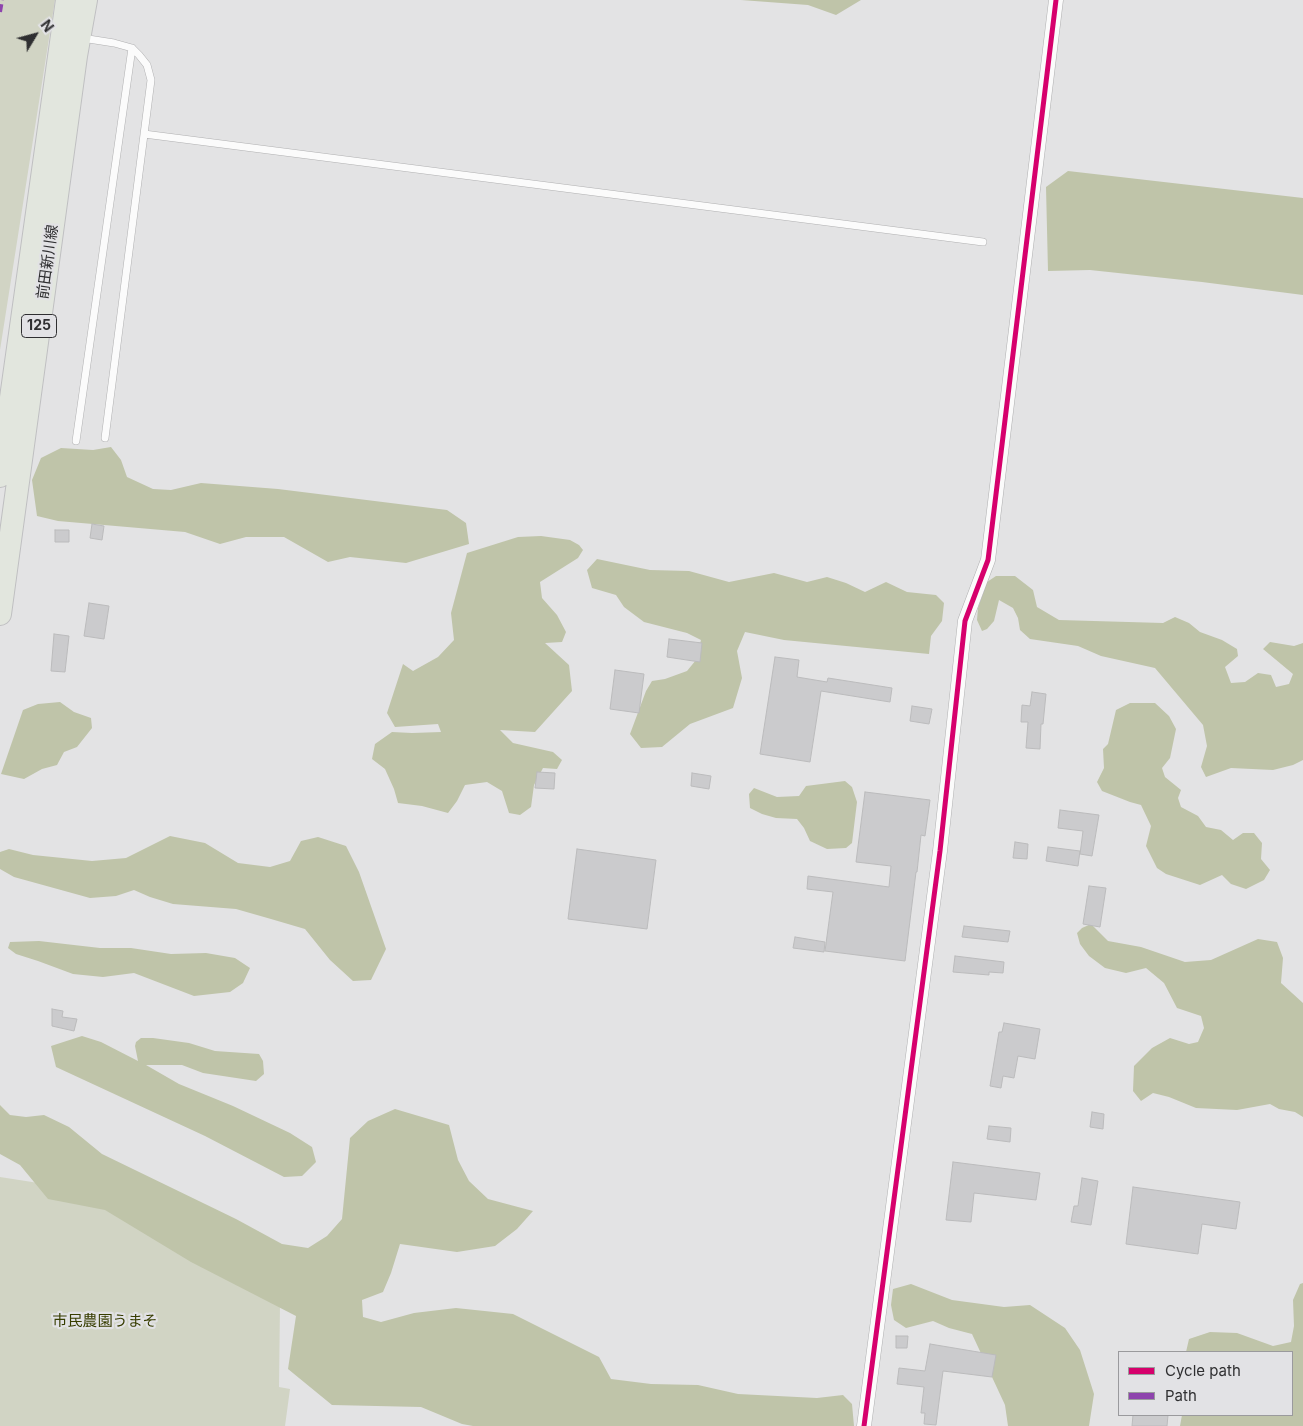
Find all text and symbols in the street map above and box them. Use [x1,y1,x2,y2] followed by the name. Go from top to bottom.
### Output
[10,10,60,60] north arrow
[37,16,57,35] text: N
[34,224,62,300] street label: 前田新川線
[22,314,56,338] road number: 125
[53,1312,157,1330] park label: 市民農園うまそ
[1118,1351,1293,1416] legend
[1165,1361,1241,1380] text: Cycle path
[1165,1386,1197,1405] text: Path

